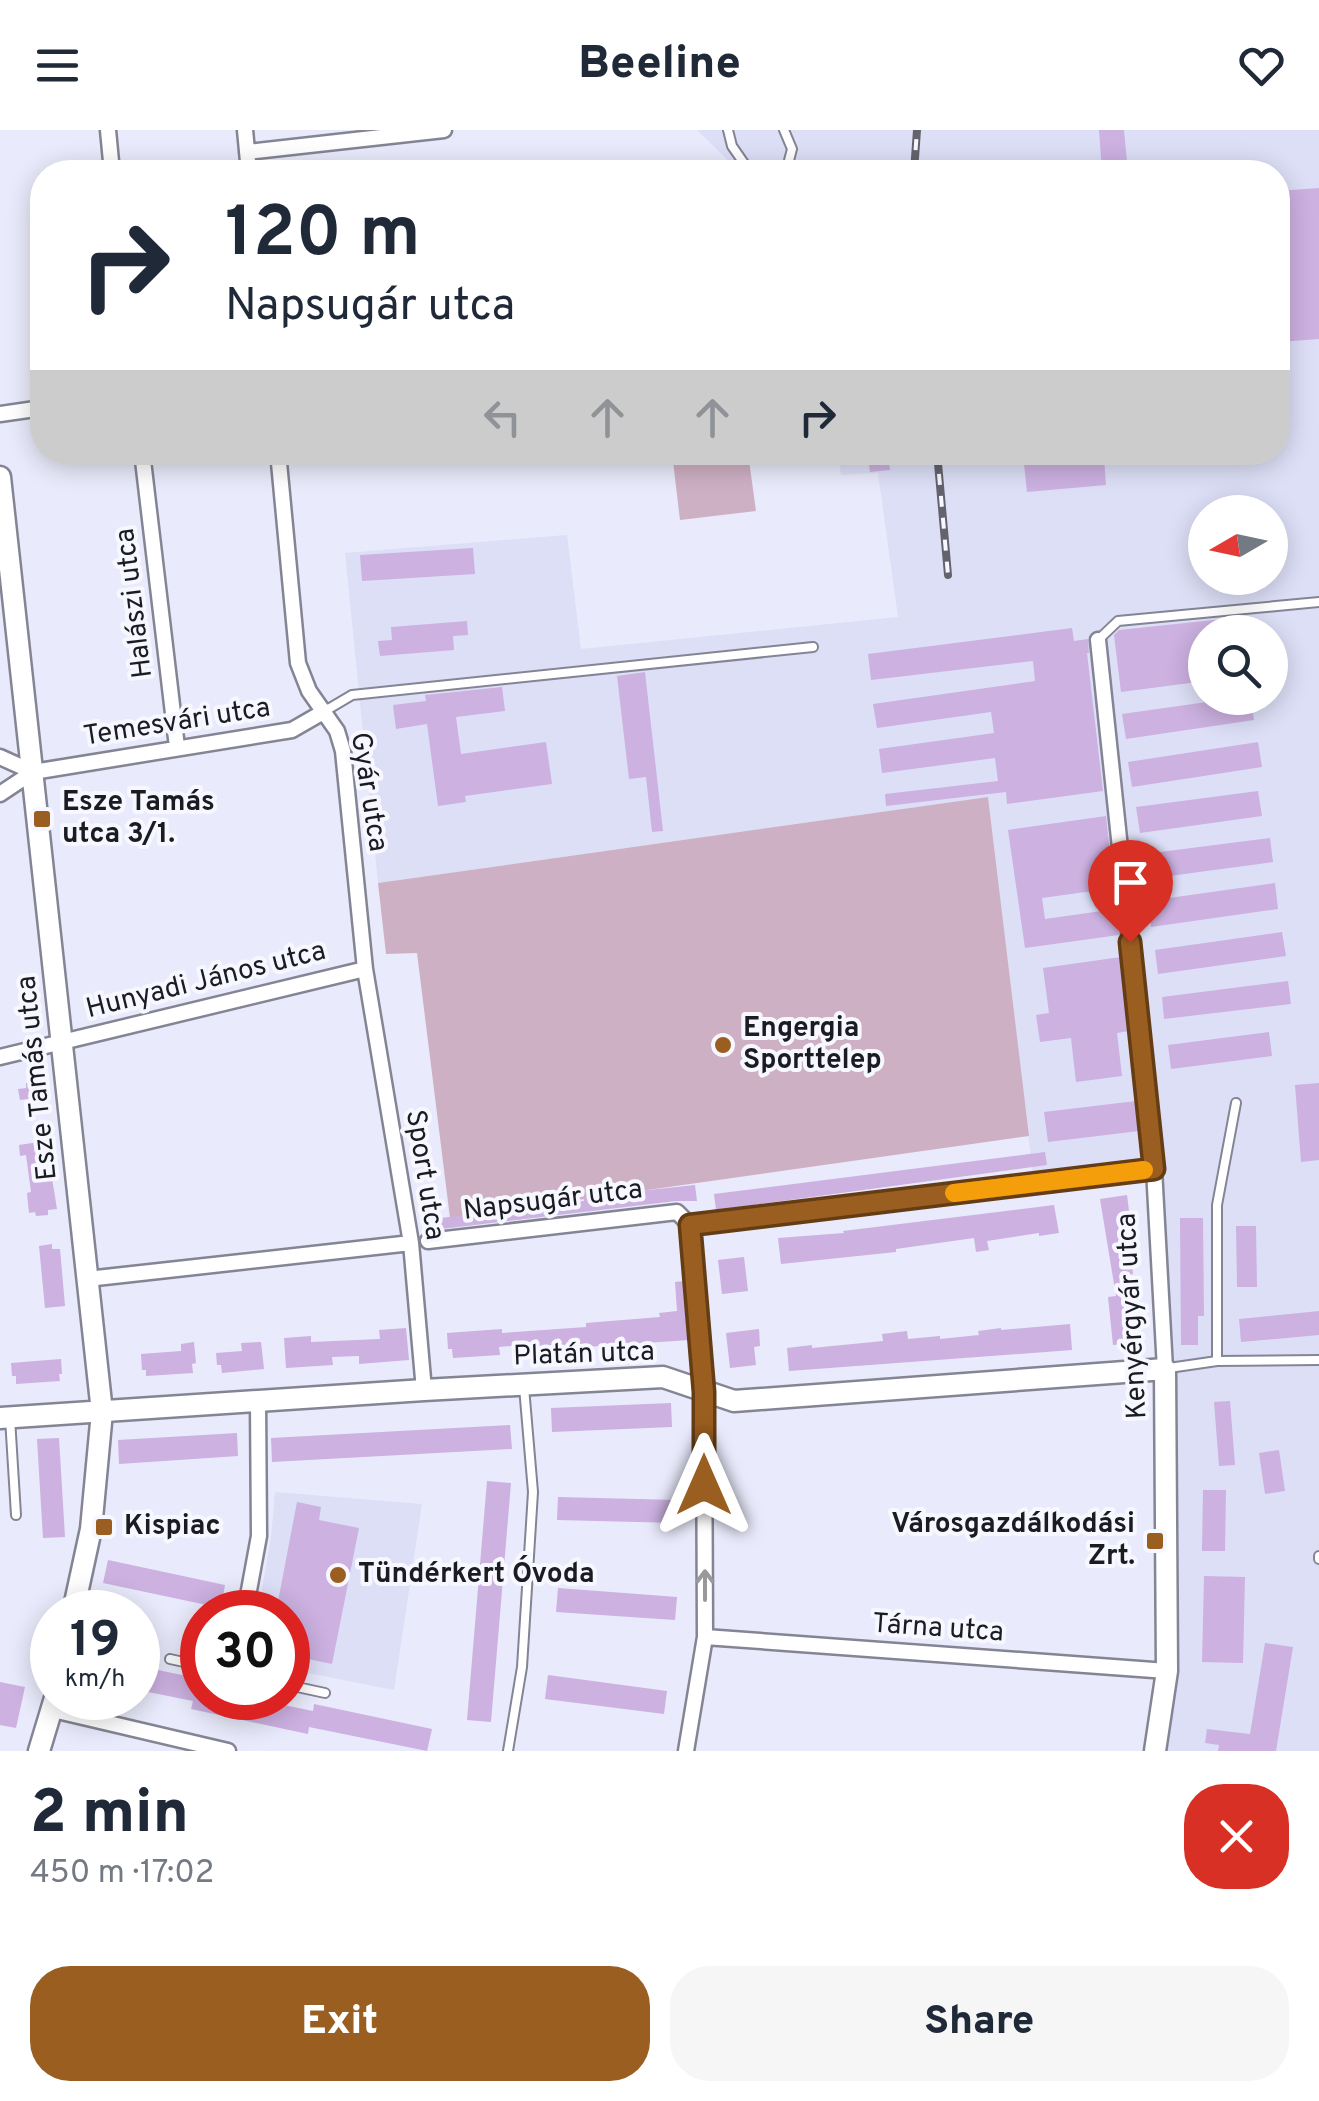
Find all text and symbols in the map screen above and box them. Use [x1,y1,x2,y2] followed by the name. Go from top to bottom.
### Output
[578,37,741,94] text: Beeline
[30,38,85,93] icon: menu
[1234,38,1289,93] icon: heart
[225,192,421,281] text: 120 m
[60,200,190,330] icon: right
[225,279,515,336] text: Napsugár utca
[475,390,530,445] icon: left
[580,390,635,445] icon: ahead
[685,390,740,445] icon: ahead
[790,390,845,445] icon: right
[1188,495,1288,595] north arrow
[1188,495,1288,715] map controls
[108,526,162,680] street label: Halászi utca
[1188,615,1288,715] button: search
[81,690,273,756] street label: Temesvári utca
[341,730,395,854] street label: Gyár utca
[62,785,215,853] place label: Esze Tamás utca 3/1.
[31,808,53,830] marker: Esze Tamás utca 3/1.
[1088,840,1173,943] pin
[1103,855,1158,910] icon: arrive
[82,934,330,1028] street label: Hunyadi János utca
[9,974,67,1182] street label: Esze Tamás utca
[743,1011,882,1079] place label: Engergia Sporttelep
[712,1034,734,1056] marker: Engergia Sporttelep
[396,1107,452,1243] street label: Sport utca
[461,1172,645,1230] street label: Napsugár utca
[1110,1212,1156,1420] street label: Kenyérgyár utca
[513,1335,655,1375] street label: Platán utca
[652,1433,756,1537] position arrow
[891,1507,1135,1575] place label: Városgazdálkodási Zrt.
[124,1509,221,1545] place label: Kispiac
[93,1516,115,1538] marker: Kispiac
[1144,1530,1166,1552] marker: Városgazdálkodási Zrt.
[358,1555,595,1593] place label: Tündérkert Óvoda
[327,1564,349,1586] marker: Tündérkert Óvoda
[696,1570,714,1602] one-way arrow
[180,1590,310,1720] speed limit sign: 30
[871,1606,1005,1652] street label: Tárna utca
[70,1611,120,1674] text: 19
[65,1664,125,1696] text: km/h
[30,1778,189,1854] text: 2 min
[1184,1784,1289,1889] button: close
[30,1854,214,1894] text: 450 m · 17:02
[30,1966,650,2081] button: Exit
[670,1966,1289,2081] button: Share

